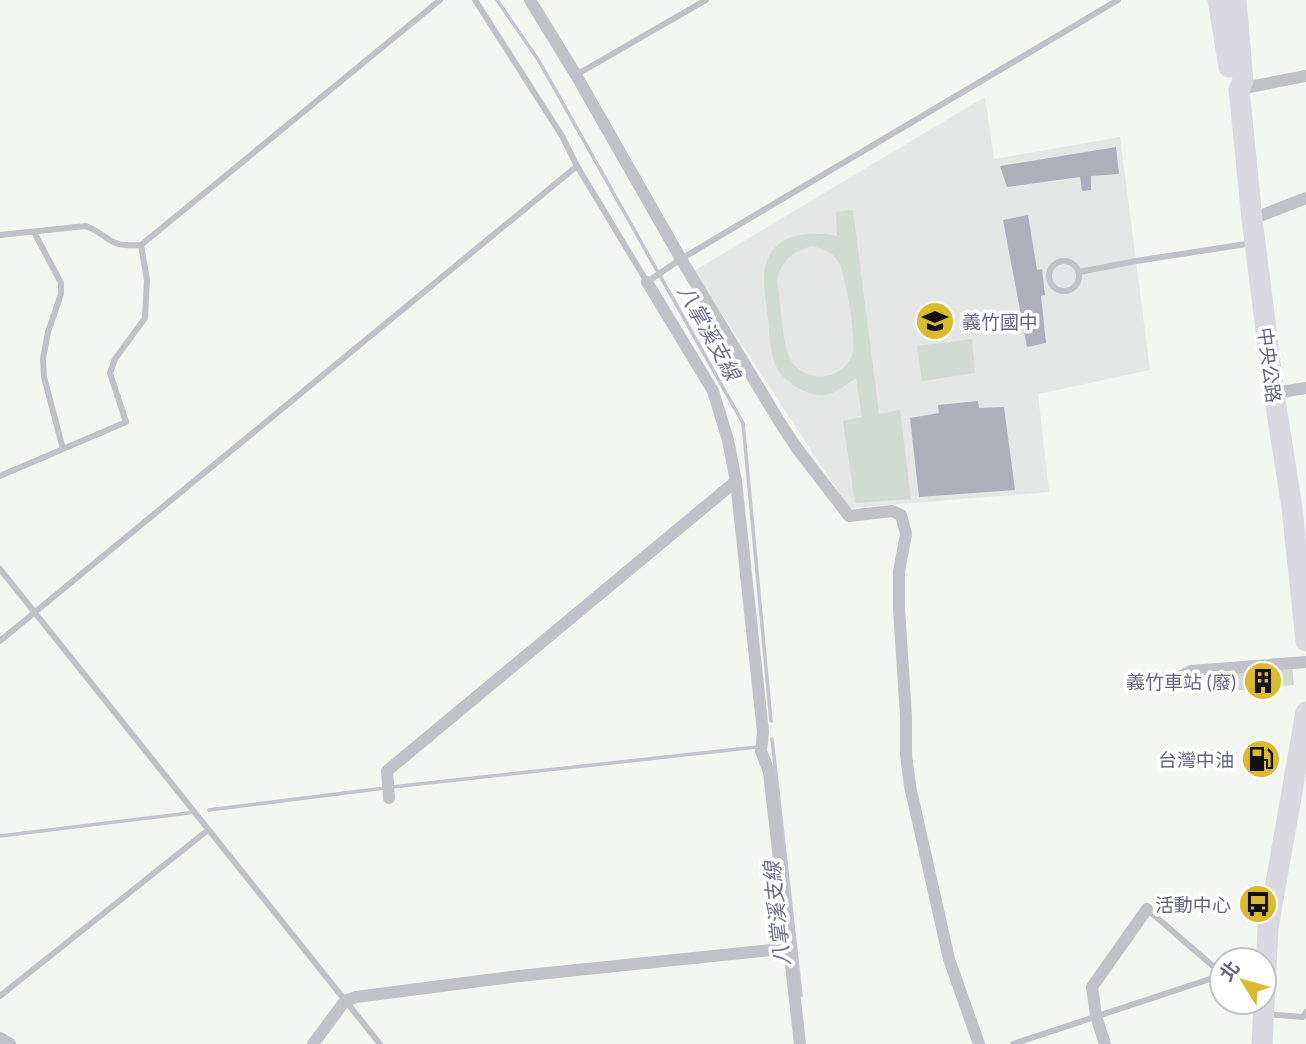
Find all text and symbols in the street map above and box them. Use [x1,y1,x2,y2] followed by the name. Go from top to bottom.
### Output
[674,280,747,386] water label: 八掌溪支線
[914,300,956,342] school or university icon: 義竹國中
[962,310,1038,333] place label: 義竹國中
[1254,326,1286,404] street label: 中央公路
[1242,660,1284,702] building icon: 義竹車站 (廢)
[1126,670,1236,693] place label: 義竹車站 (廢)
[1240,738,1282,780] fuel station icon: 台灣中油
[1158,748,1234,771] place label: 台灣中油
[758,858,794,968] water label: 八掌溪支線
[1237,883,1279,925] bus stop icon: 活動中心
[1155,893,1231,916] place label: 活動中心
[1208,946,1278,1016] north arrow
[1214,956,1244,985] text: 北

